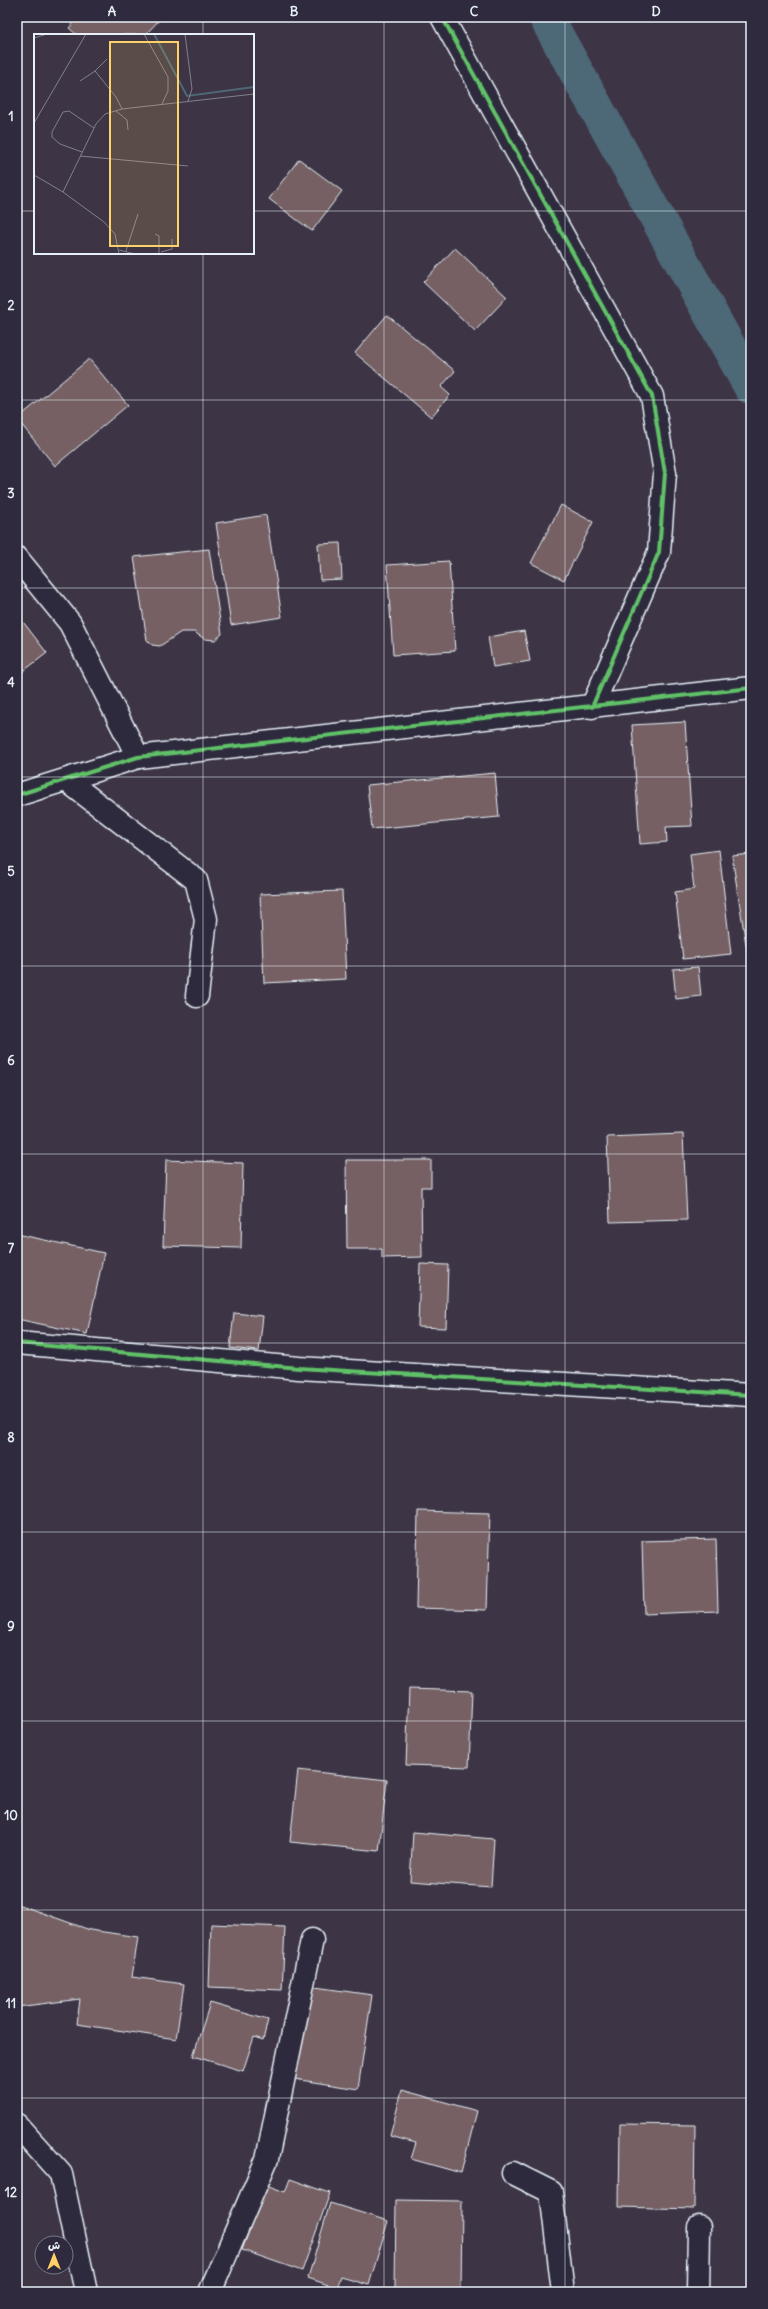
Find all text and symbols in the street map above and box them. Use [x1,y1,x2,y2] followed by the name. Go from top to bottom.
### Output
[108,3,117,20] text: A
[290,3,299,20] text: B
[470,3,479,20] text: C
[651,3,661,20] text: D
[34,34,254,254] inset map
[8,108,14,125] text: 1
[7,297,15,314] text: 2
[7,485,15,502] text: 3
[7,674,15,691] text: 4
[7,863,15,880] text: 5
[7,1052,15,1069] text: 6
[8,1240,15,1257] text: 7
[7,1429,15,1446] text: 8
[7,1618,15,1635] text: 9
[4,1807,18,1824] text: 10
[6,1995,16,2012] text: 11
[5,2184,17,2201] text: 12
[34,2235,74,2275] north arrow
[48,2238,60,2252] text: ش

